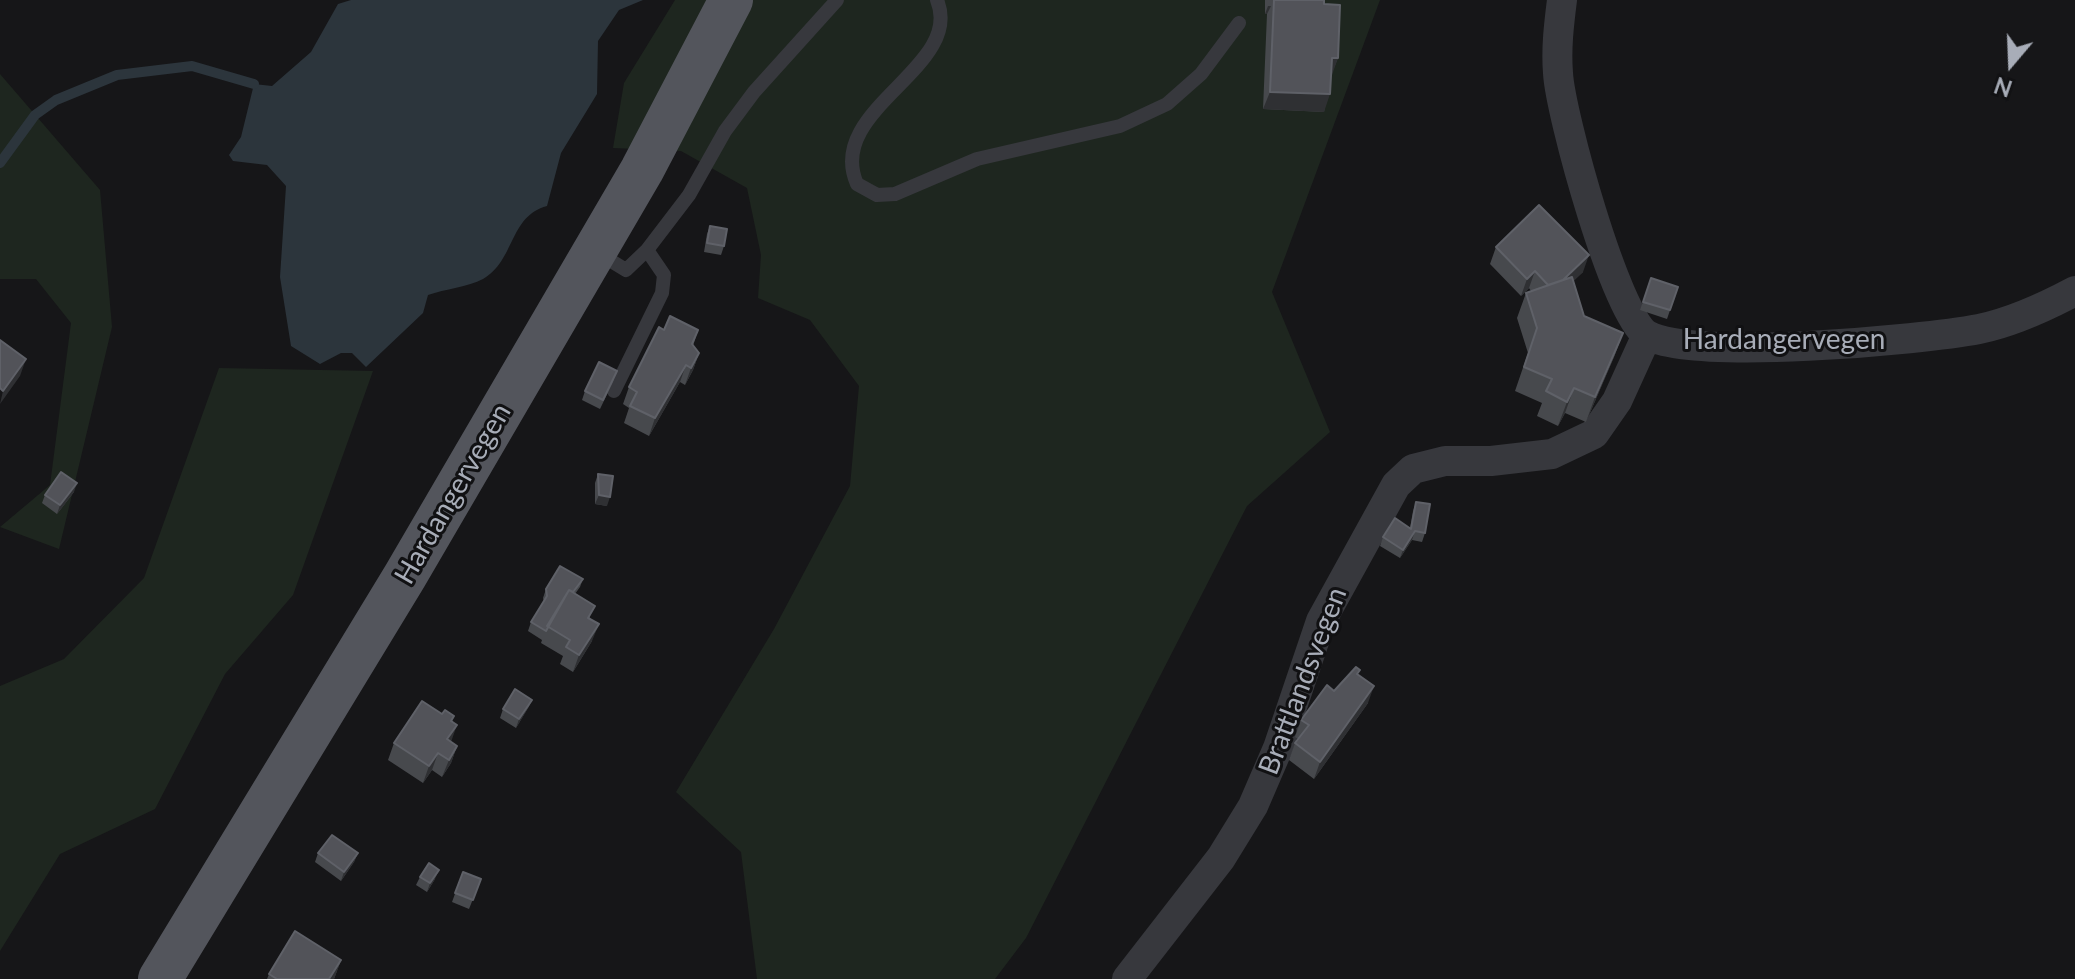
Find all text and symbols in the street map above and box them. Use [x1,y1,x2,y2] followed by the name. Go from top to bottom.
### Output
[1971,24,2051,104] north arrow
[1991,72,2015,103] text: N
[1683,323,1885,357] street label: Hardangervegen
[388,398,518,590] street label: Hardangervegen
[1252,583,1354,779] street label: Brattlandsvegen

